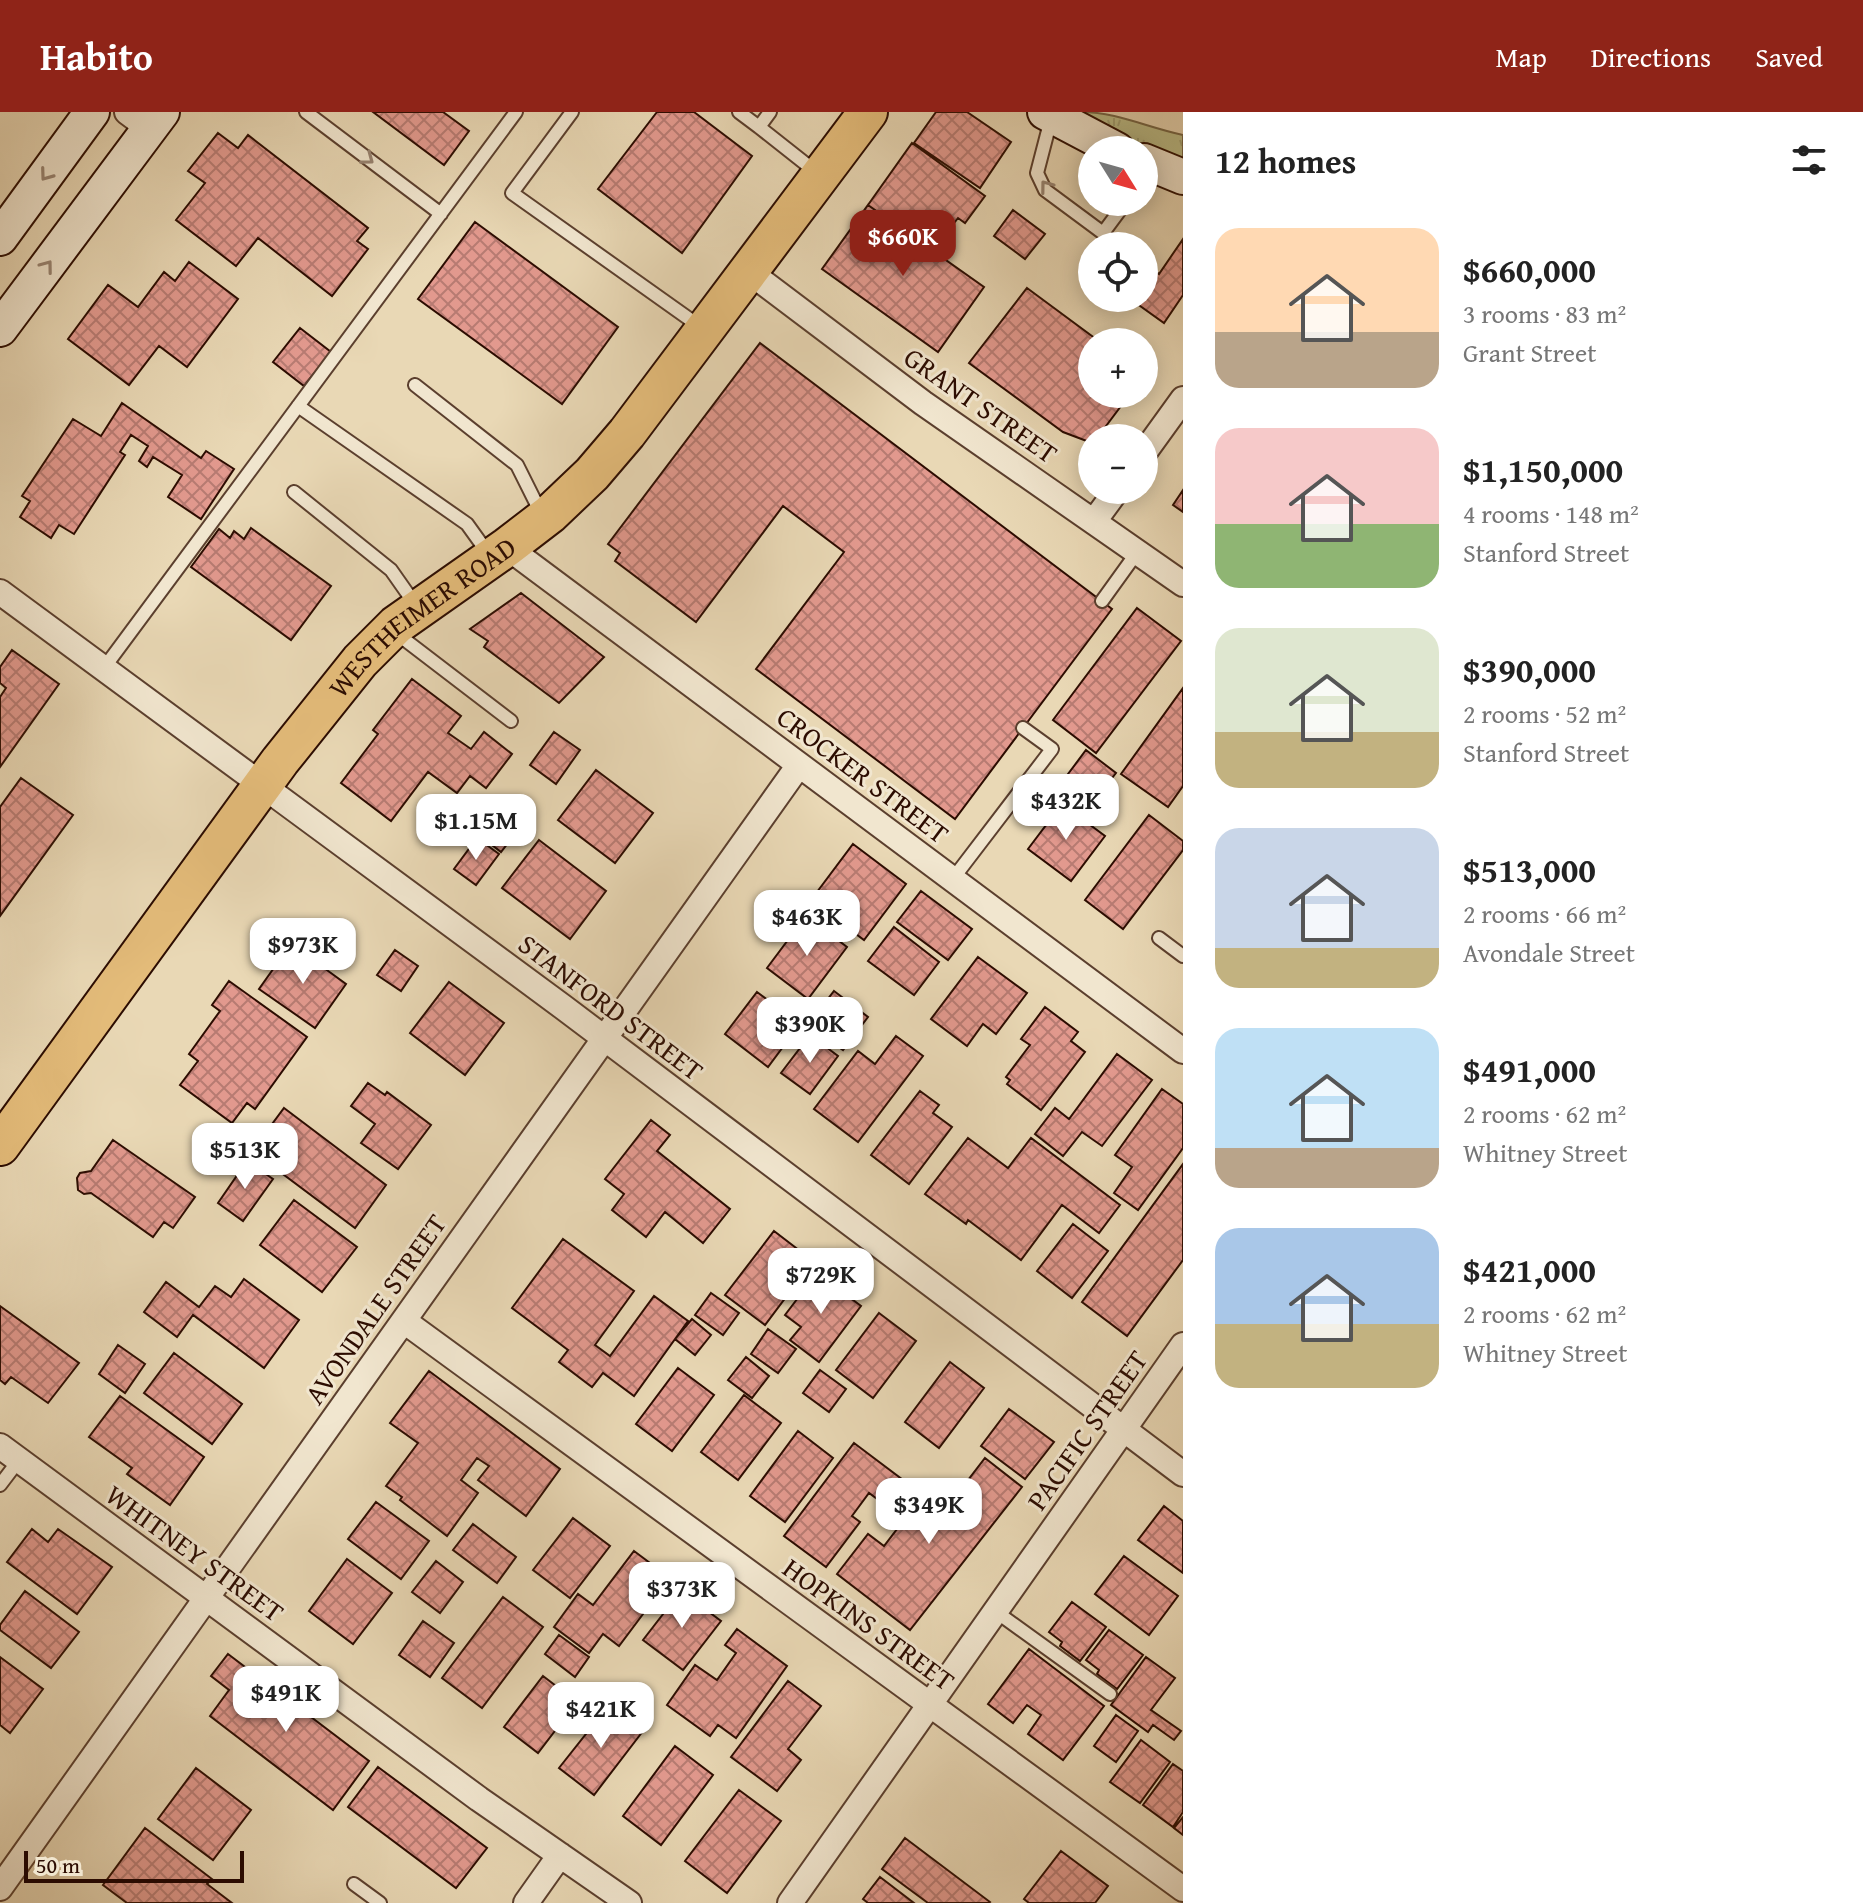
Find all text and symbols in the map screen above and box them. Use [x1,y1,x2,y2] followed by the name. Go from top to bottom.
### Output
[40,28,153,84] text: Habito
[1495,36,1547,77] text: Map
[1591,36,1711,77] text: Directions
[1755,36,1823,77] text: Saved
[1078,136,1158,216] north arrow
[1078,136,1158,504] map controls
[1215,136,1356,185] text: 12 homes
[1787,138,1831,182] icon: filters
[359,149,374,163] one-way arrow
[41,166,56,181] one-way arrow
[1041,180,1056,195] one-way arrow
[847,210,959,278] pin: $660K
[868,216,938,255] text: $660K
[1078,232,1158,312] button: locate
[1463,245,1596,294] text: $660,000
[1279,260,1375,356] icon: home
[37,261,51,275] one-way arrow
[1463,294,1626,333] text: 3 rooms · 83 m²
[1078,328,1158,408] button: +
[1463,333,1596,372] text: Grant Street
[896,336,1067,473] street label: GRANT STREET
[1078,424,1158,504] button: −
[1463,445,1623,494] text: $1,150,000
[1279,460,1375,556] icon: home
[1463,494,1639,533] text: 4 rooms · 148 m²
[318,526,524,706] street label: WESTHEIMER ROAD
[1463,533,1629,572] text: Stanford Street
[1463,645,1596,694] text: $390,000
[1279,660,1375,756] icon: home
[1463,694,1626,733] text: 2 rooms · 52 m²
[769,696,958,853] street label: CROCKER STREET
[1463,733,1629,772] text: Stanford Street
[1010,774,1122,842] pin: $432K
[1031,780,1101,819] text: $432K
[411,794,541,862] pin: $1.15M
[434,800,518,839] text: $1.15M
[1463,845,1596,894] text: $513,000
[1279,860,1375,956] icon: home
[751,890,863,958] pin: $463K
[1463,894,1626,933] text: 2 rooms · 66 m²
[772,896,842,935] text: $463K
[247,918,359,986] pin: $973K
[510,923,713,1090] street label: STANFORD STREET
[268,924,338,963] text: $973K
[1463,933,1635,972] text: Avondale Street
[754,997,866,1065] pin: $390K
[775,1003,845,1042] text: $390K
[1463,1045,1596,1094] text: $491,000
[1279,1060,1375,1156] icon: home
[1463,1094,1626,1133] text: 2 rooms · 62 m²
[189,1123,301,1191] pin: $513K
[210,1129,280,1168] text: $513K
[1463,1133,1627,1172] text: Whitney Street
[294,1205,456,1412] street label: AVONDALE STREET
[1463,1245,1596,1294] text: $421,000
[765,1248,877,1316] pin: $729K
[786,1254,856,1293] text: $729K
[1279,1260,1375,1356] icon: home
[1463,1294,1626,1333] text: 2 rooms · 62 m²
[1463,1333,1627,1372] text: Whitney Street
[1016,1341,1157,1518] street label: PACIFIC STREET
[98,1474,293,1632] street label: WHITNEY STREET
[873,1478,985,1546] pin: $349K
[894,1484,964,1523] text: $349K
[775,1547,964,1700] street label: HOPKINS STREET
[626,1562,738,1630] pin: $373K
[647,1568,717,1607] text: $373K
[230,1666,342,1734] pin: $491K
[251,1672,321,1711] text: $491K
[545,1682,657,1750] pin: $421K
[566,1688,636,1727] text: $421K
[24,1847,244,1883] scale bar
[36,1849,80,1881] text: 50 m

